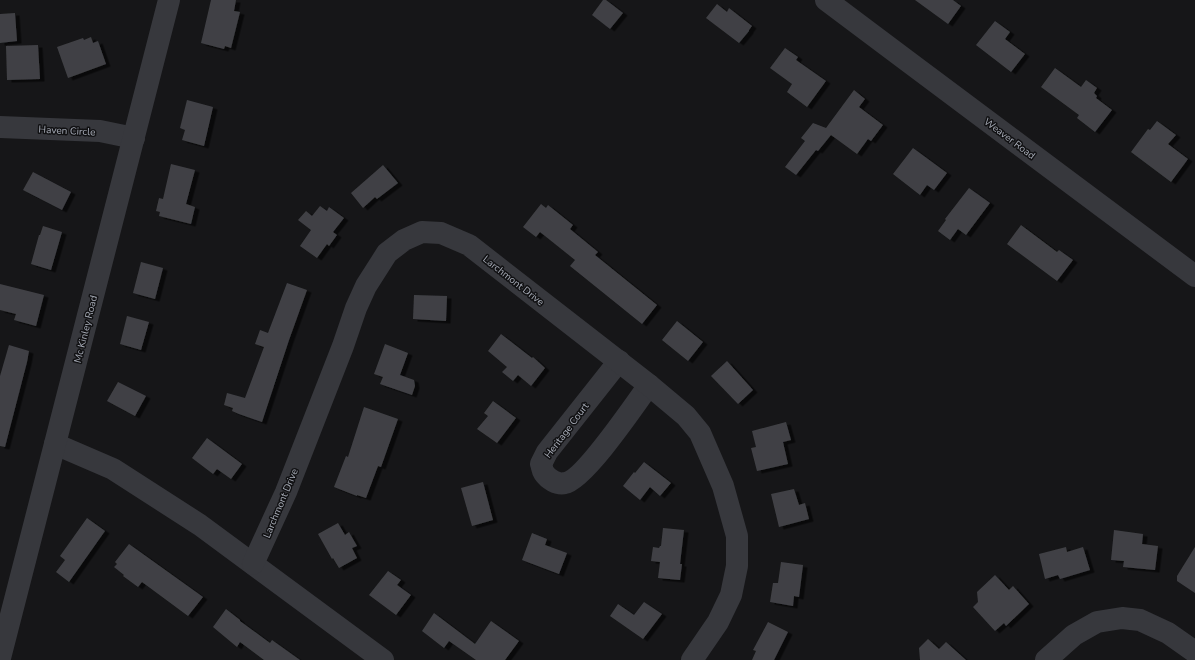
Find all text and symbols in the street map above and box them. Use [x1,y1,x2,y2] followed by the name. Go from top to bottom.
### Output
[981,115,1038,163] street label: Weaver Road
[38,123,96,139] street label: Haven Circle
[480,252,547,309] street label: Larchmont Drive
[71,294,101,364] street label: Mc Kinley Road
[541,400,593,461] street label: Heritage Court
[260,467,302,540] street label: Larchmont Drive

